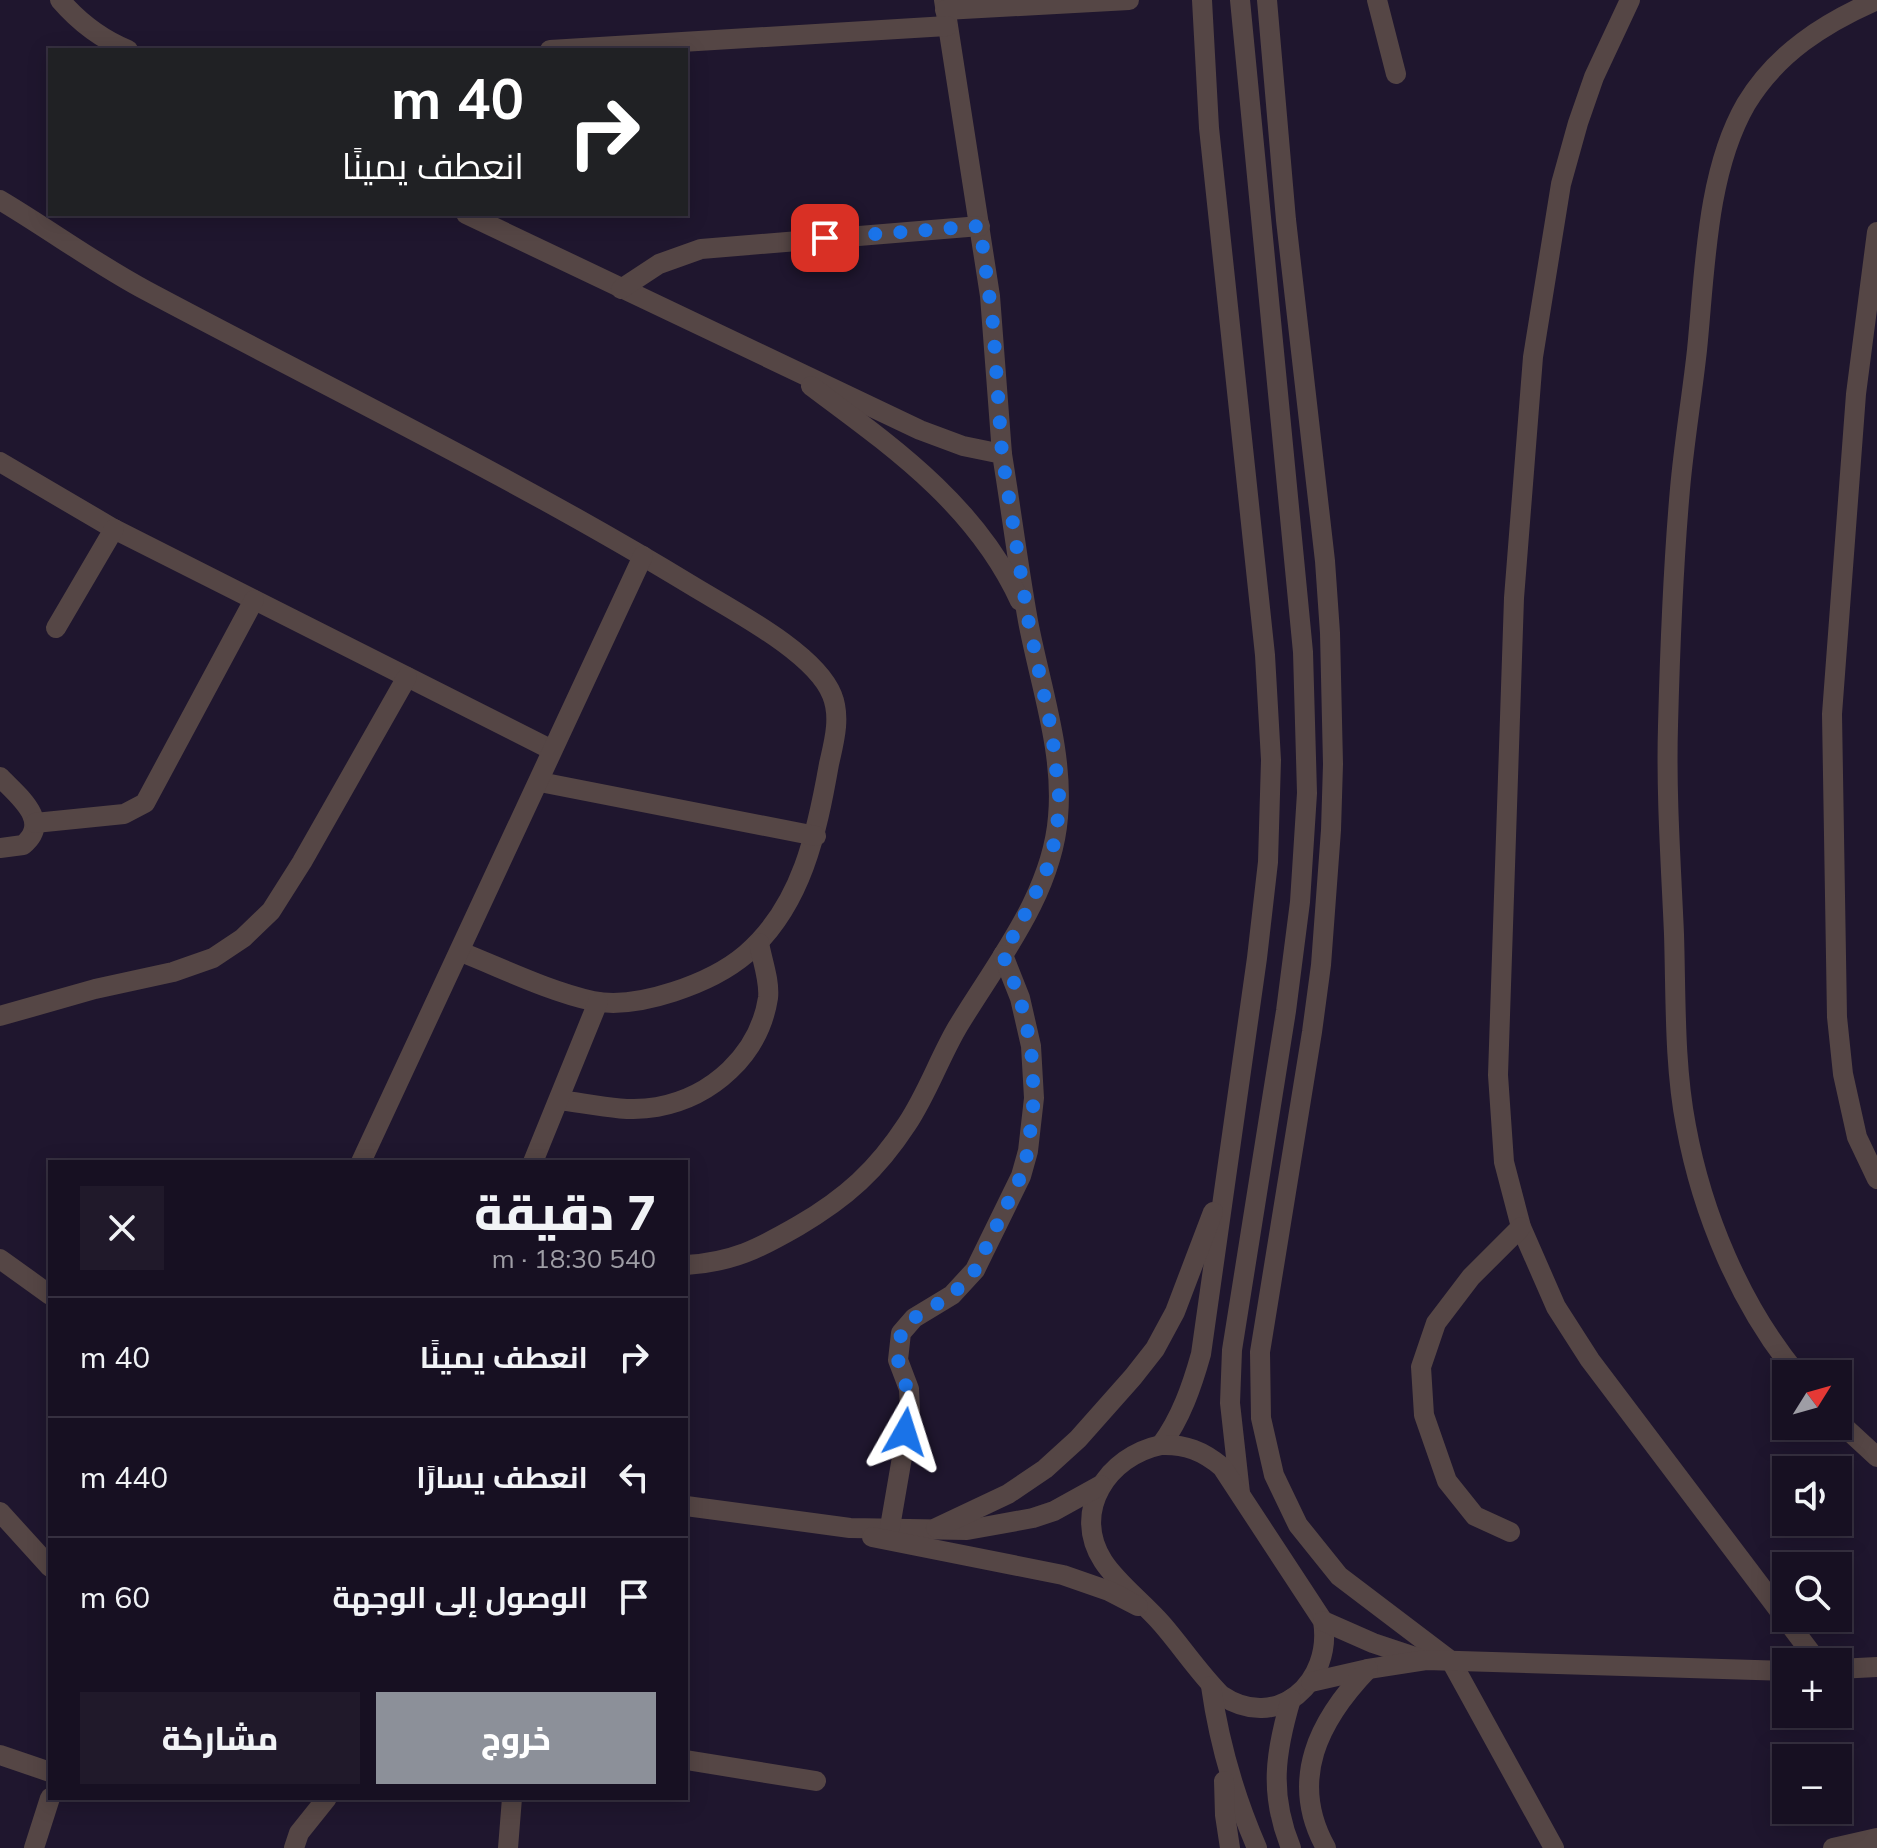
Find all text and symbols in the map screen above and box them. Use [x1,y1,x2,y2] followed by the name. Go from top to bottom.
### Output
[391,63,524,133] text: 40 m
[552,80,656,184] icon: right
[342,143,524,188] text: انعطف يمينًا
[791,204,859,272] pin
[803,216,847,260] icon: arrive
[474,1182,656,1242] text: 7 دقيقة
[80,1186,164,1270] button: close
[492,1242,656,1275] text: 540 m · 18:30
[612,1335,656,1379] icon: right
[80,1338,150,1376] text: 40 m
[420,1338,588,1376] text: انعطف يمينًا
[1772,1360,1852,1440] north arrow
[1772,1360,1852,1824] map controls
[863,1390,947,1474] position arrow
[612,1455,656,1499] icon: left
[1772,1456,1852,1536] button: sound
[80,1458,168,1496] text: 440 m
[416,1458,588,1496] text: انعطف يسارًا
[1772,1552,1852,1632] button: search
[612,1575,656,1619] icon: arrive
[80,1578,150,1616] text: 60 m
[333,1578,588,1616] text: الوصول إلى الوجهة
[1772,1648,1852,1728] button: +
[80,1692,360,1784] button: مشاركة
[376,1692,656,1784] button: خروج
[1772,1744,1852,1824] button: −

